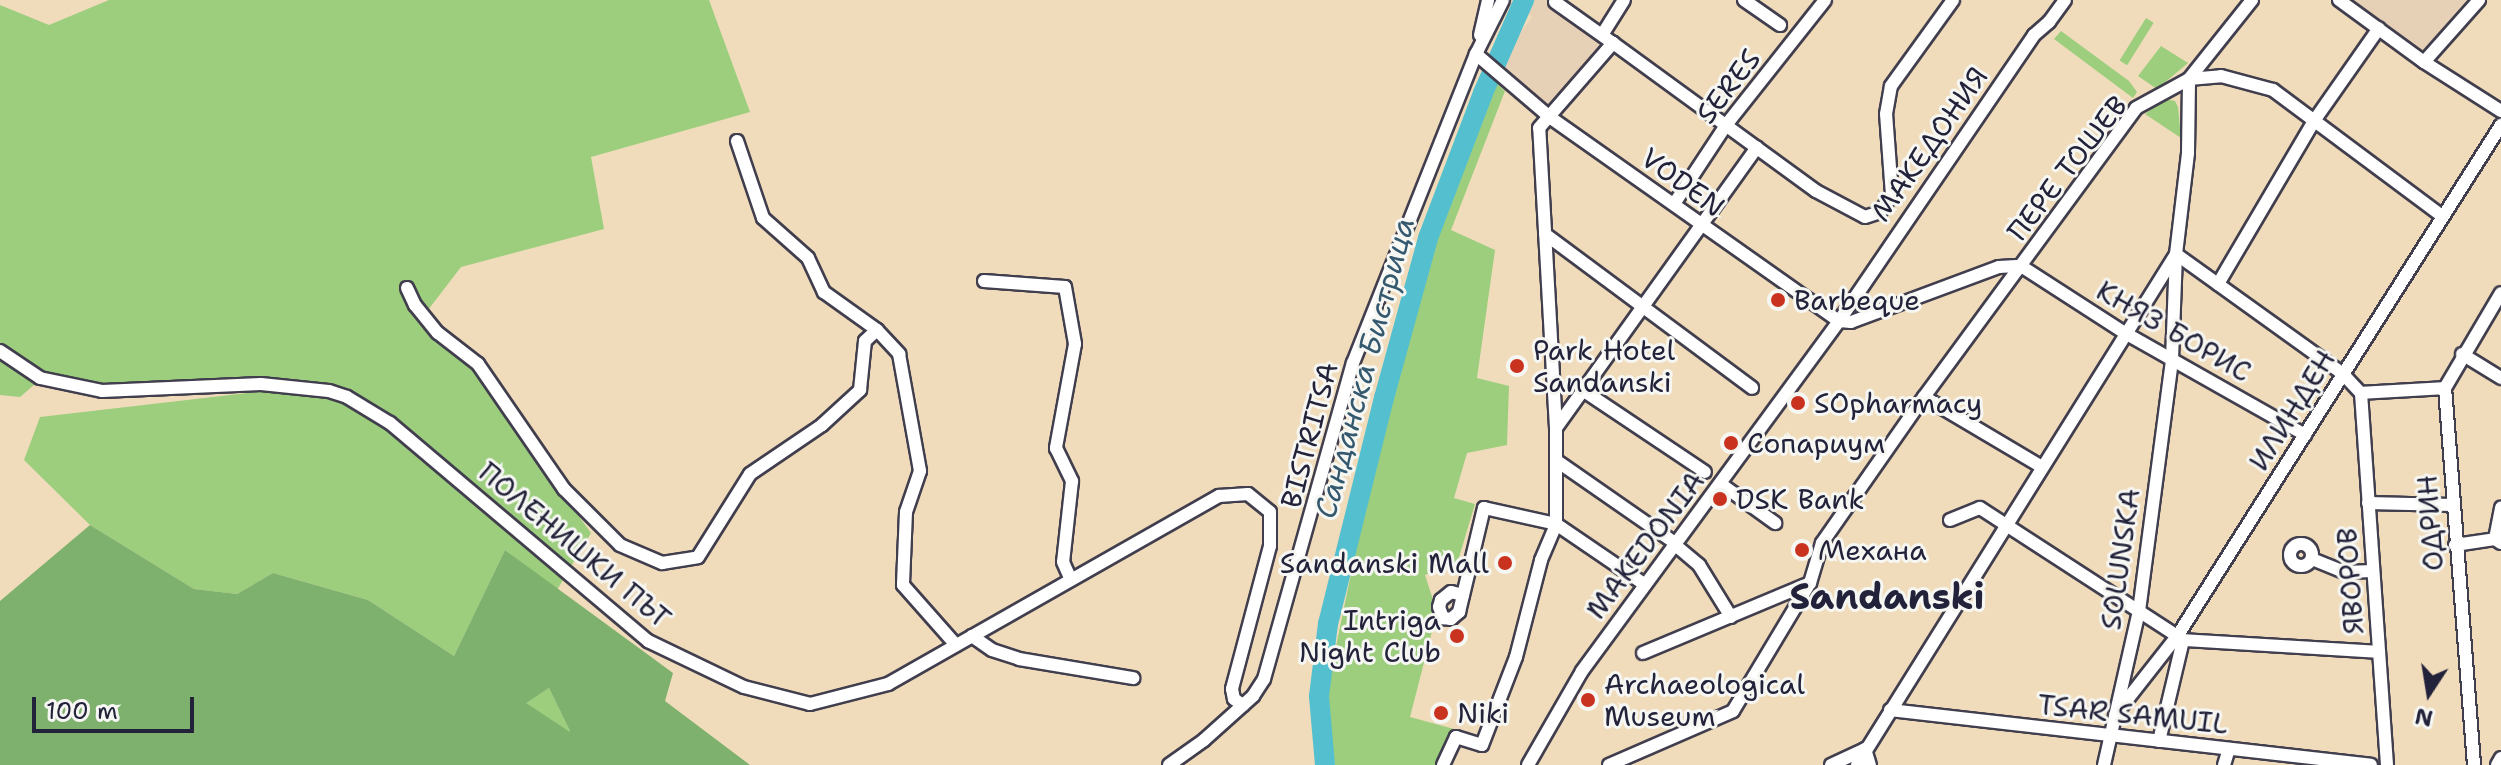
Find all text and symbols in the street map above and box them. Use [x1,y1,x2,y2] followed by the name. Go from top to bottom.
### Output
[1689,42,1767,130] street label: SERES
[1863,60,1995,228] street label: МАКЕДОНИЯ
[2000,89,2134,247] street label: ПЕРЕ ТОШЕВ
[1635,140,1731,224] street label: VODEN
[1307,214,1423,522] water label: Санданска Бистрица
[2091,273,2257,389] street label: КНЯЗ БОРИС
[1794,283,1920,317] place label: Barbeque
[1769,291,1787,309] marker: Barbeque
[1533,333,1675,399] place label: Park Hotel Sandanski
[2242,343,2342,477] street label: ИЛИНДЕН
[1508,357,1526,375] marker: Park Hotel Sandanski
[1273,358,1345,512] street label: BISTRITSA
[1814,386,1982,420] place label: SOpharmacy
[1789,394,1807,412] marker: SOpharmacy
[1747,426,1885,460] place label: Сопариум
[1722,434,1740,452] marker: Сопариум
[472,455,678,635] street label: ПОЛЕНИШКИ ПЪТ
[1579,465,1711,625] street label: MAKEDONIA
[2410,474,2450,572] street label: ОДРИН
[1736,482,1864,516] place label: DSK Bank
[2093,486,2147,632] street label: SOLUNSKA
[1711,490,1729,508] marker: DSK Bank
[2330,527,2370,635] street label: ЯВОРОВ
[1818,533,1927,567] place label: Механа
[1793,541,1811,559] marker: Механа
[1280,546,1489,580] place label: Sandanski Mall
[1496,554,1514,572] marker: Sandanski Mall
[1789,575,1985,619] district label: Sandanski
[1299,603,1441,669] place label: Intriga Night Club
[1448,627,1466,645] marker: Intriga Night Club
[2389,653,2469,733] north arrow
[1604,667,1805,733] place label: Archaeological Museum
[36,681,198,731] scale bar
[2036,687,2230,741] street label: TSAR SAMUIL
[1579,691,1597,709] marker: Archaeological Museum
[46,695,118,727] text: 100 m
[1457,696,1509,730] place label: Niki
[2412,701,2435,733] text: N
[1432,704,1450,722] marker: Niki

